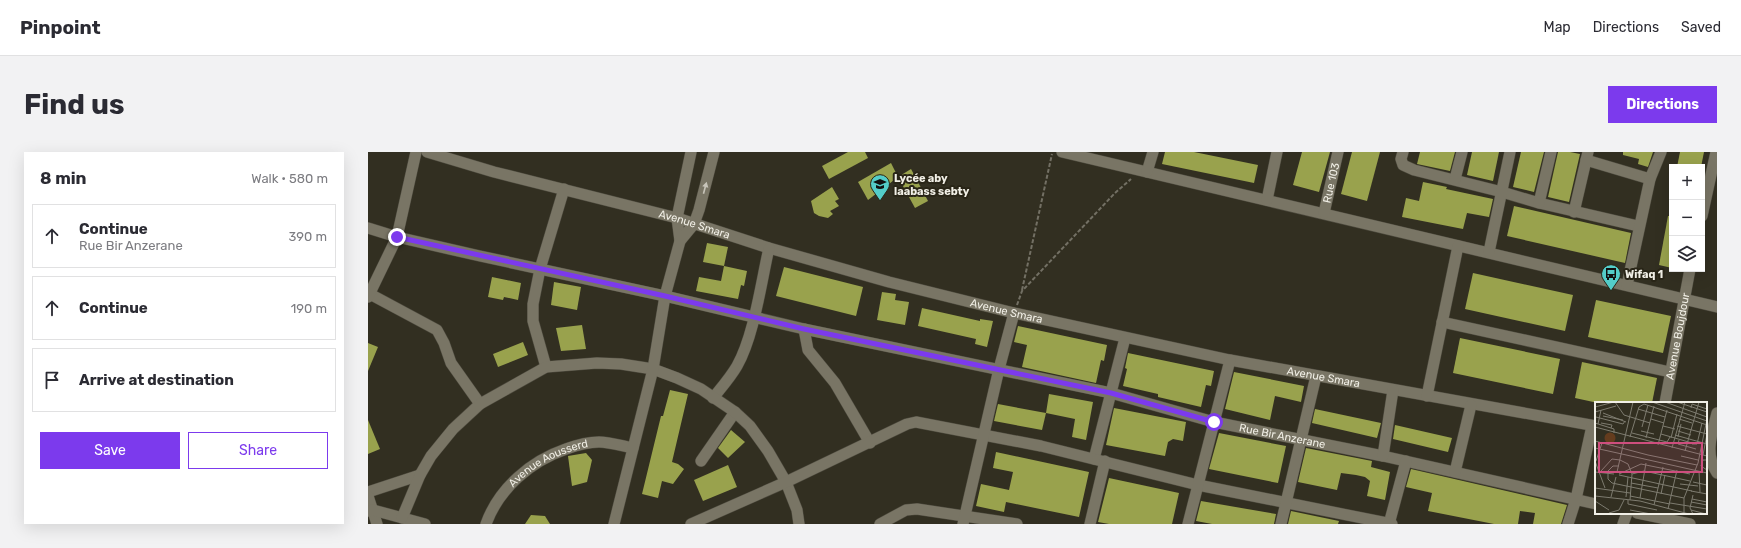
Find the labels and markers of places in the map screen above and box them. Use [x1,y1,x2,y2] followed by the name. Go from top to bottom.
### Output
[894,172,970,198] place label: Lycée aby laabass sebty
[869,173,891,201] school or university icon: Lycée aby laabass sebty
[1600,263,1622,291] bus stop icon: Wifaq 1
[1625,268,1663,281] place label: Wifaq 1

